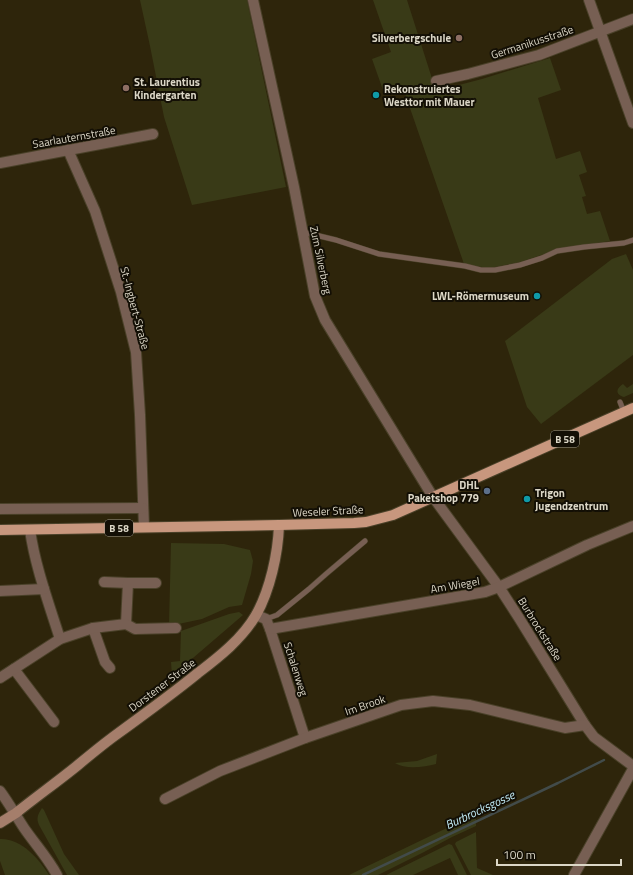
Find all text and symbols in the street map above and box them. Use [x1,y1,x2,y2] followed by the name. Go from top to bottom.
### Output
[489,21,576,63] street label: Germanikusstraße
[372,30,451,46] place label: Silverbergschule
[454,33,464,43] marker: Silverbergschule
[134,74,200,103] place label: St. Laurentius Kindergarten
[384,81,475,110] place label: Rekonstruiertes Westtor mit Mauer
[121,83,131,93] marker: St. Laurentius Kindergarten
[371,90,381,100] marker: Rekonstruiertes Westtor mit Mauer
[31,122,117,152] street label: Saarlauternstraße
[306,224,336,296] street label: Zum Silverberg
[116,265,154,352] street label: St.-Ingbert-Straße
[432,288,529,304] place label: LWL-Römermuseum
[532,291,542,301] marker: LWL-Römermuseum
[551,431,579,447] road number: B 58
[408,477,480,506] place label: DHL Paketshop 779
[535,485,608,514] place label: Trigon Jugendzentrum
[482,486,492,496] marker: DHL Paketshop 779
[522,494,532,504] marker: Trigon Jugendzentrum
[292,501,364,521] street label: Weseler Straße
[105,520,133,536] road number: B 58
[429,573,481,597] street label: Am Wiegel
[514,594,566,664] street label: Burbrockstraße
[280,640,312,698] street label: Schalenweg
[125,654,199,715] street label: Dorstener Straße
[343,690,388,719] street label: Im Brook
[442,784,519,834] water label: Burbrocksgosse
[497,841,621,867] scale bar
[503,845,536,864] text: 100 m

